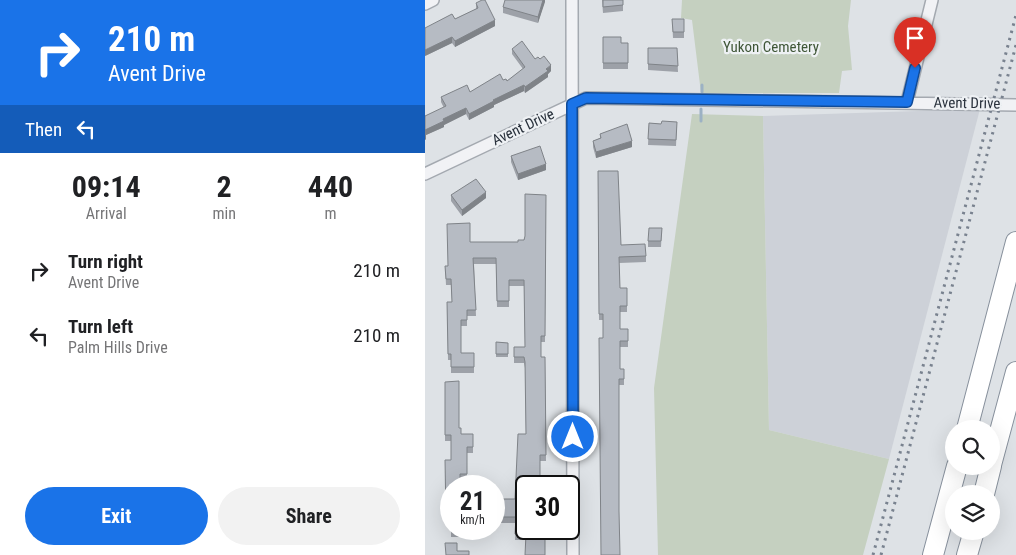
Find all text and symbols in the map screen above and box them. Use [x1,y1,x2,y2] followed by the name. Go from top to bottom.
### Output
[894,17,936,68] pin
[108,19,195,60] text: 210 m
[25,20,90,85] icon: right
[901,24,929,52] icon: arrive
[723,38,819,56] park label: Yukon Cemetery
[108,61,206,86] text: Avent Drive
[933,93,1001,113] street label: Avent Drive
[489,105,557,149] street label: Avent Drive
[72,115,100,143] icon: left
[25,118,62,141] text: Then
[72,169,141,204] text: 09:14
[217,169,232,204] text: 2
[308,169,353,204] text: 440
[86,204,127,223] text: Arrival
[212,204,236,223] text: min
[324,204,336,223] text: m
[68,250,143,273] text: Turn right
[25,257,53,285] icon: right
[353,259,400,282] text: 210 m
[68,273,139,292] text: Avent Drive
[68,315,133,338] text: Turn left
[25,322,53,350] icon: left
[353,324,400,347] text: 210 m
[68,338,168,357] text: Palm Hills Drive
[546,410,598,462] position arrow
[945,420,1000,540] map controls
[945,420,1000,475] button: search
[515,475,580,540] speed limit sign: 30
[945,485,1000,540] button: layers
[25,487,208,545] button: Exit
[218,487,400,545] button: Share
[460,487,485,516] text: 21
[460,513,485,527] text: km/h

